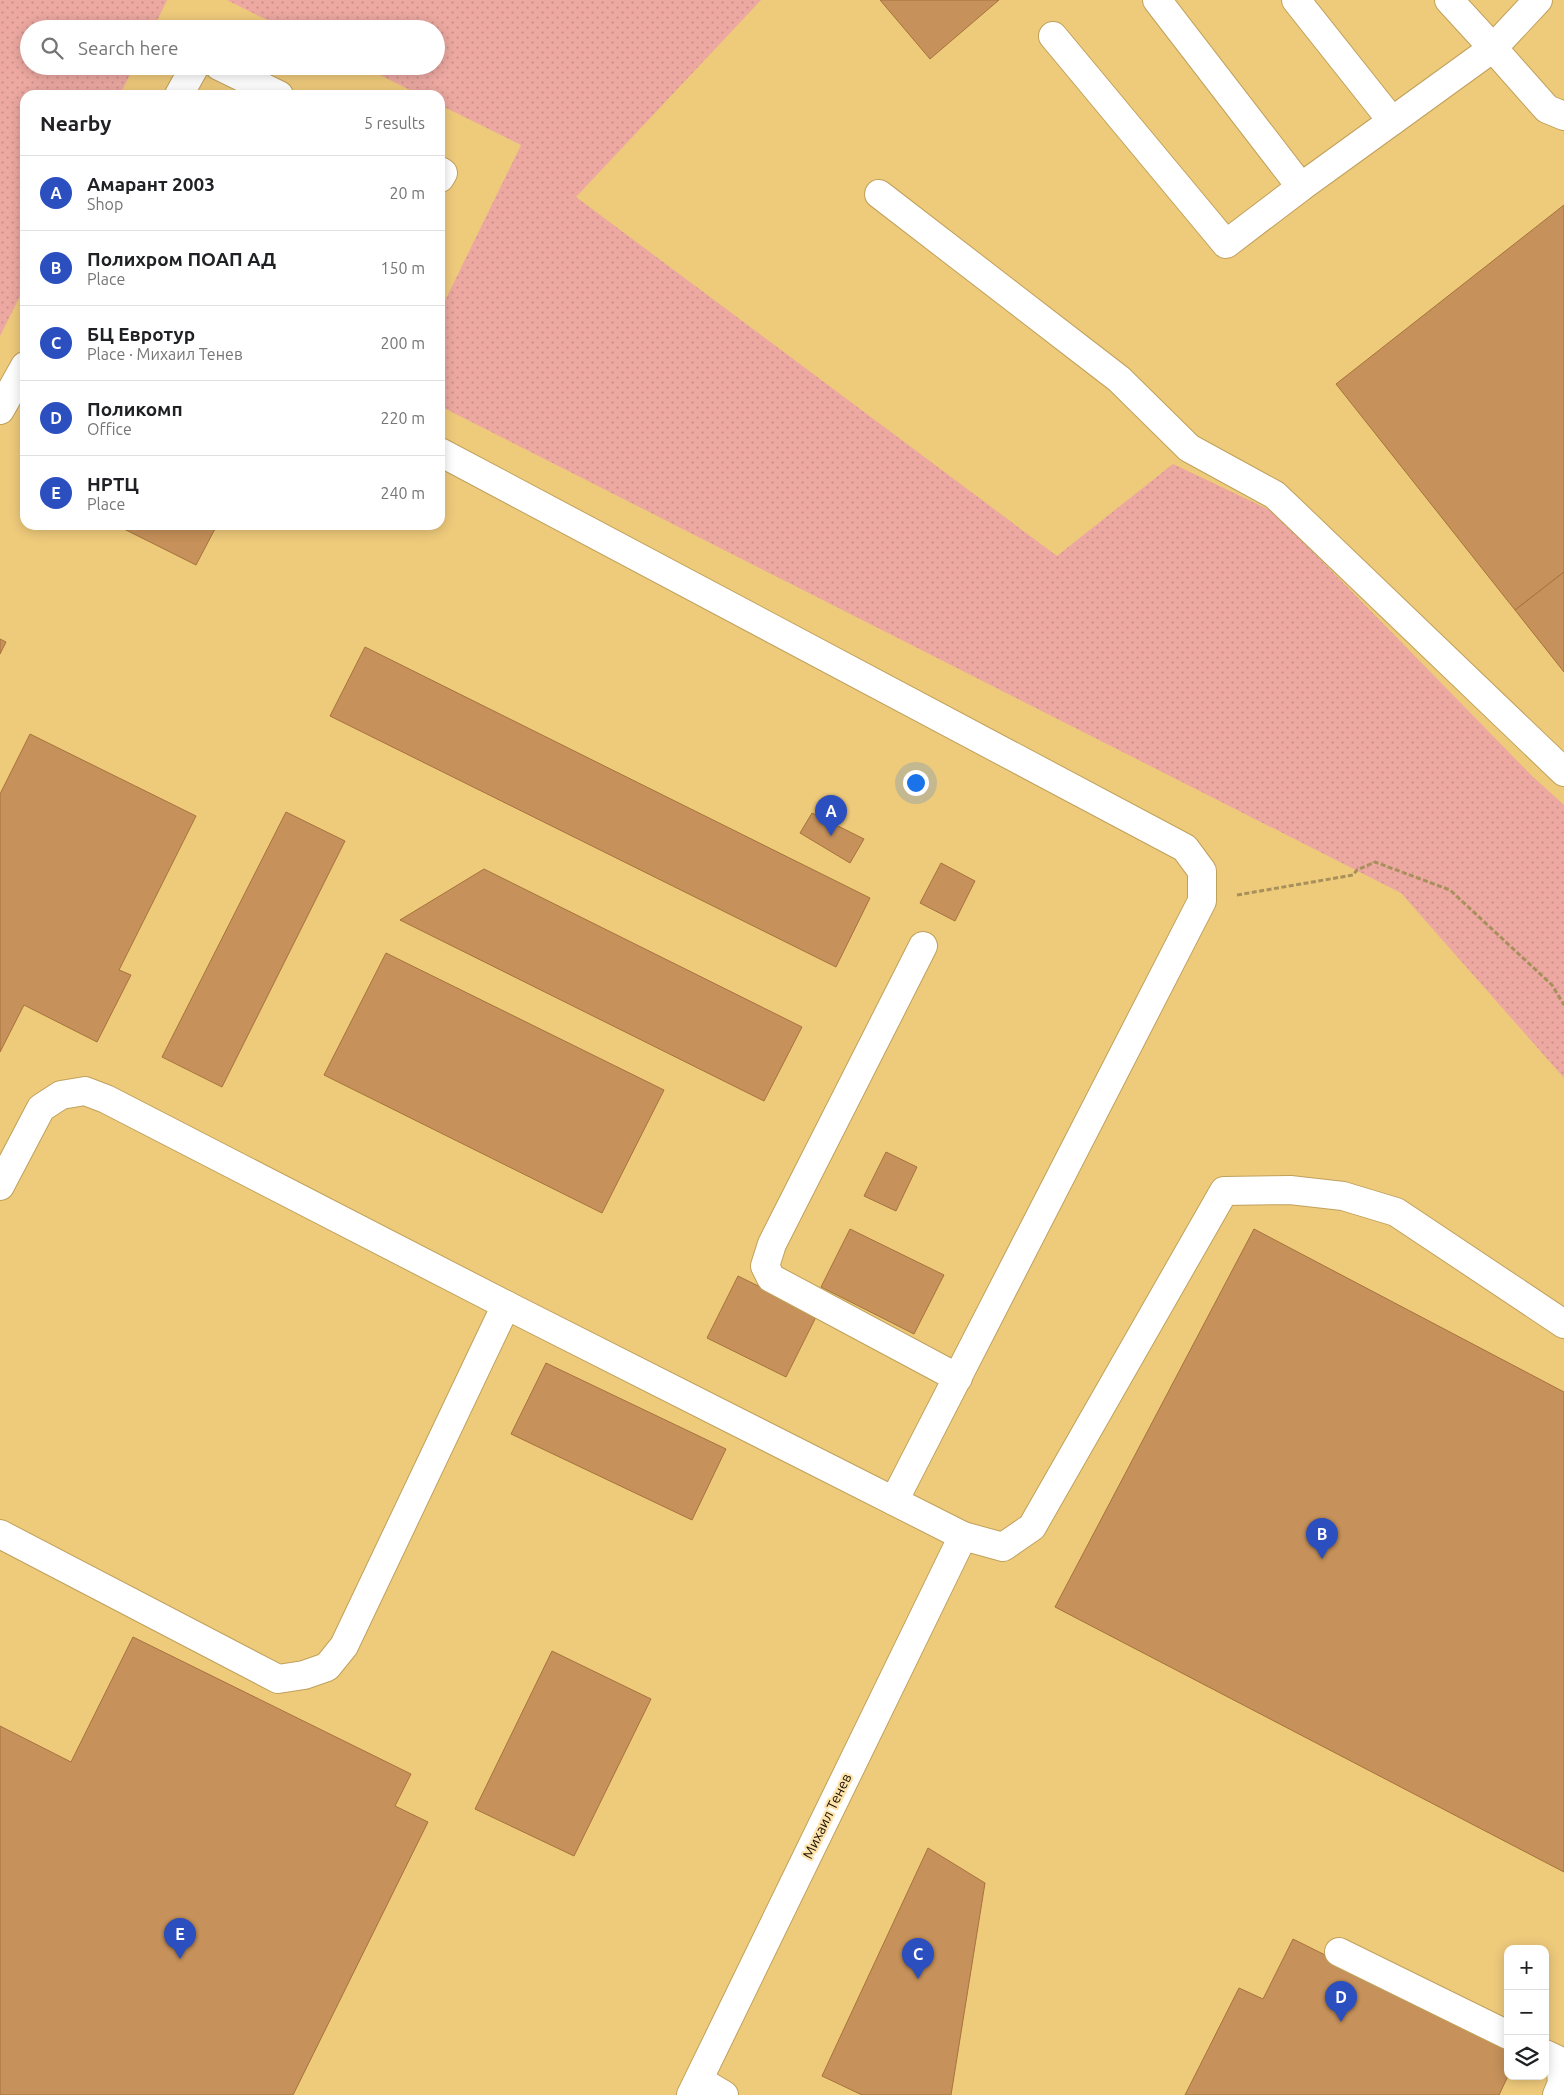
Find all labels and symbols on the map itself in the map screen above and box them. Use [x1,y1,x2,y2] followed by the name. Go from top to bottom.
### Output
[903,770,929,796] your location
[815,795,847,836] pin: A
[1306,1518,1338,1559] pin: B
[799,1771,855,1861] street label: Михаил Тенев
[164,1918,196,1959] pin: E
[902,1938,934,1979] pin: C
[1325,1981,1357,2022] pin: D

